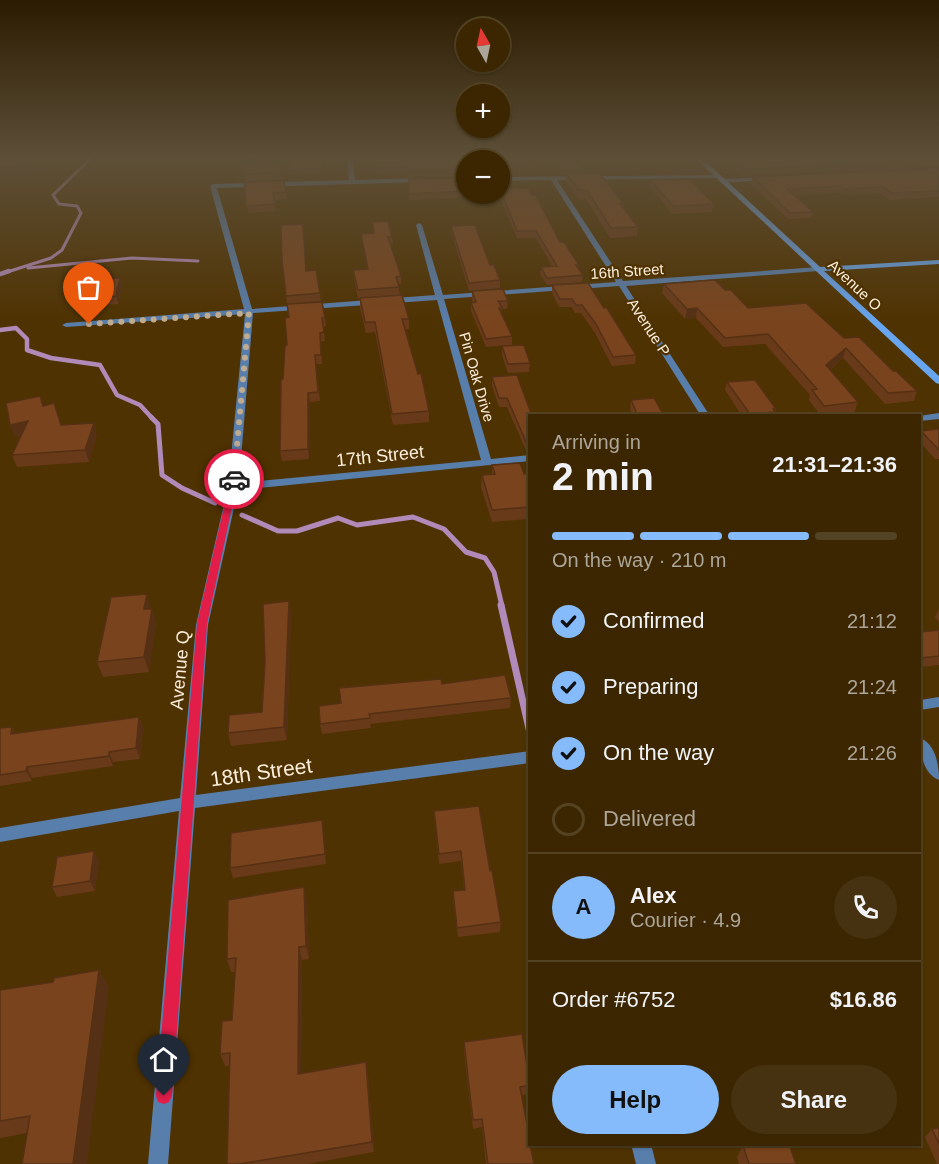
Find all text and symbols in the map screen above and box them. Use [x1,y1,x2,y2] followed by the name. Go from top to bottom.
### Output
[456,18,510,72] north arrow
[456,18,510,204] map controls
[456,84,510,138] button: +
[456,150,510,204] button: −
[825,256,885,314] street label: Avenue O
[590,260,665,282] street label: 16th Street
[63,262,114,324] pin
[72,271,105,304] icon: bag
[624,295,674,359] street label: Avenue P
[456,330,498,424] street label: Pin Oak Drive
[552,431,641,453] text: Arriving in
[335,441,425,471] street label: 17th Street
[204,449,264,509] courier
[772,452,897,477] text: 21:31–21:36
[552,455,654,498] text: 2 min
[218,463,251,496] icon: car
[552,549,727,571] text: On the way · 210 m
[552,605,585,638] icon: check
[603,608,704,633] text: Confirmed
[847,610,897,632] text: 21:12
[167,629,193,711] street label: Avenue Q
[552,671,585,704] icon: check
[603,674,698,699] text: Preparing
[847,676,897,698] text: 21:24
[552,737,585,770] icon: check
[603,740,714,765] text: On the way
[847,742,897,764] text: 21:26
[209,753,314,791] street label: 18th Street
[603,806,696,831] text: Delivered
[834,876,897,939] button: phone
[630,883,676,908] text: Alex
[576,894,591,919] text: A
[630,909,741,931] text: Courier · 4.9
[552,987,676,1012] text: Order #6752
[830,987,897,1012] text: $16.86
[138,1034,189,1096] pin
[147,1043,180,1076] icon: home
[552,1065,719,1134] button: Help
[731,1065,897,1134] button: Share

